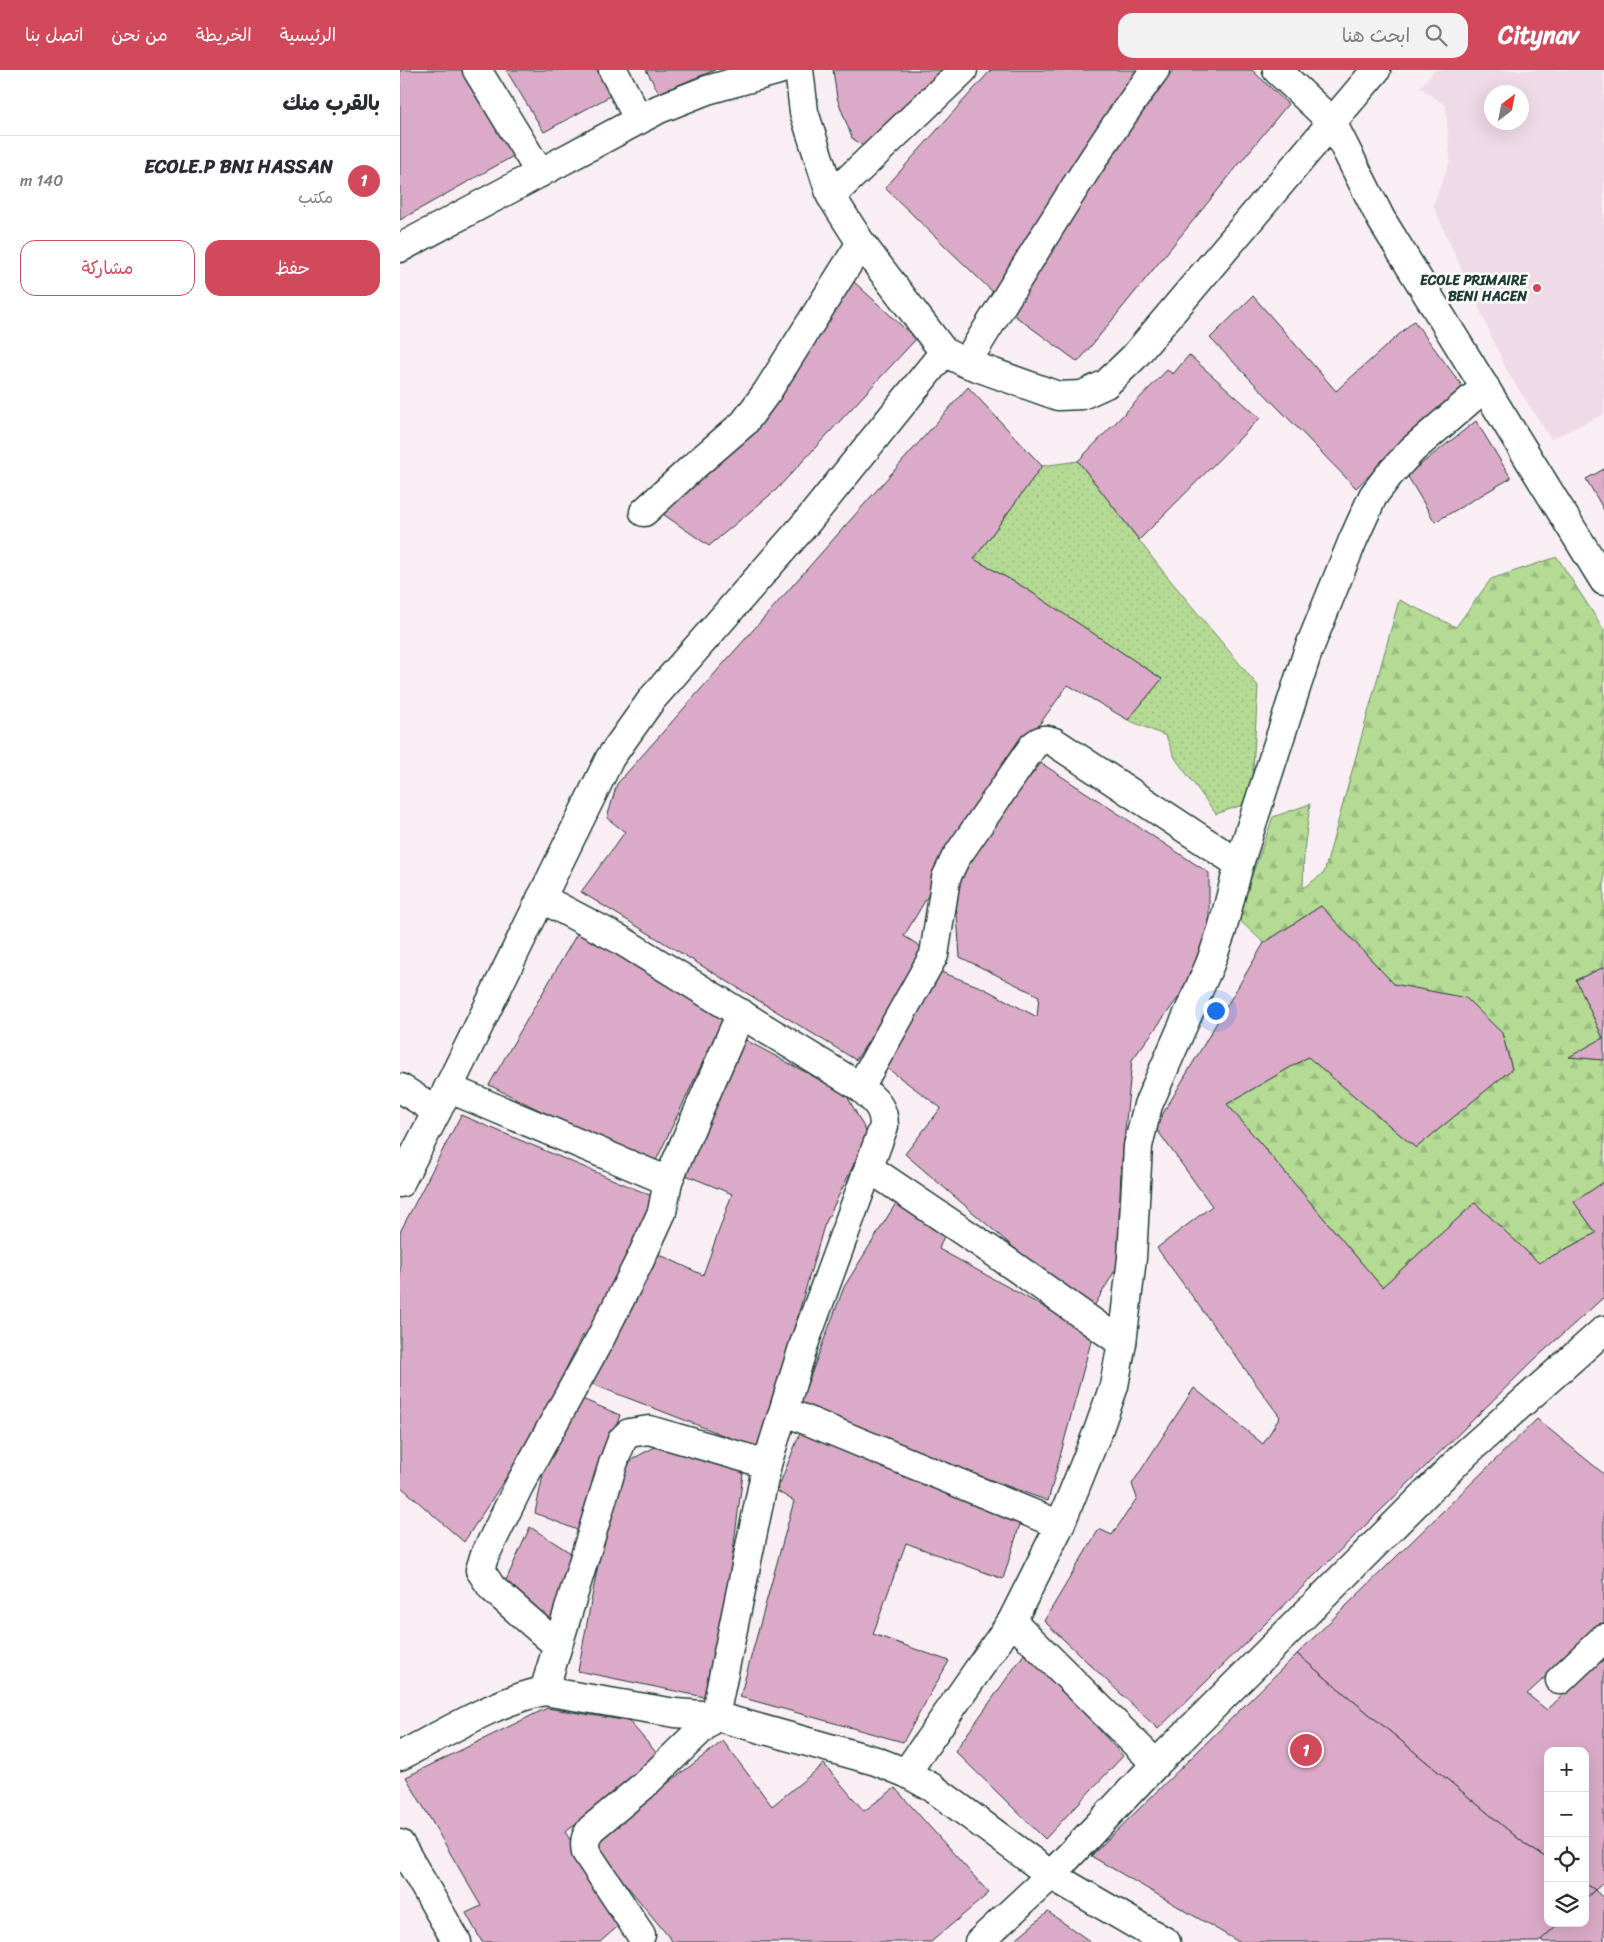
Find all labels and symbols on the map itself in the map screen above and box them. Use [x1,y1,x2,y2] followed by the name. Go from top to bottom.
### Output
[1484,85,1529,130] north arrow
[1420,268,1528,309] place label: ECOLE PRIMAIRE BENI HACEN
[1531,282,1543,294] marker: ECOLE PRIMAIRE BENI HACEN
[1203,998,1229,1024] your location
[1290,1731,1322,1769] pin: 1

